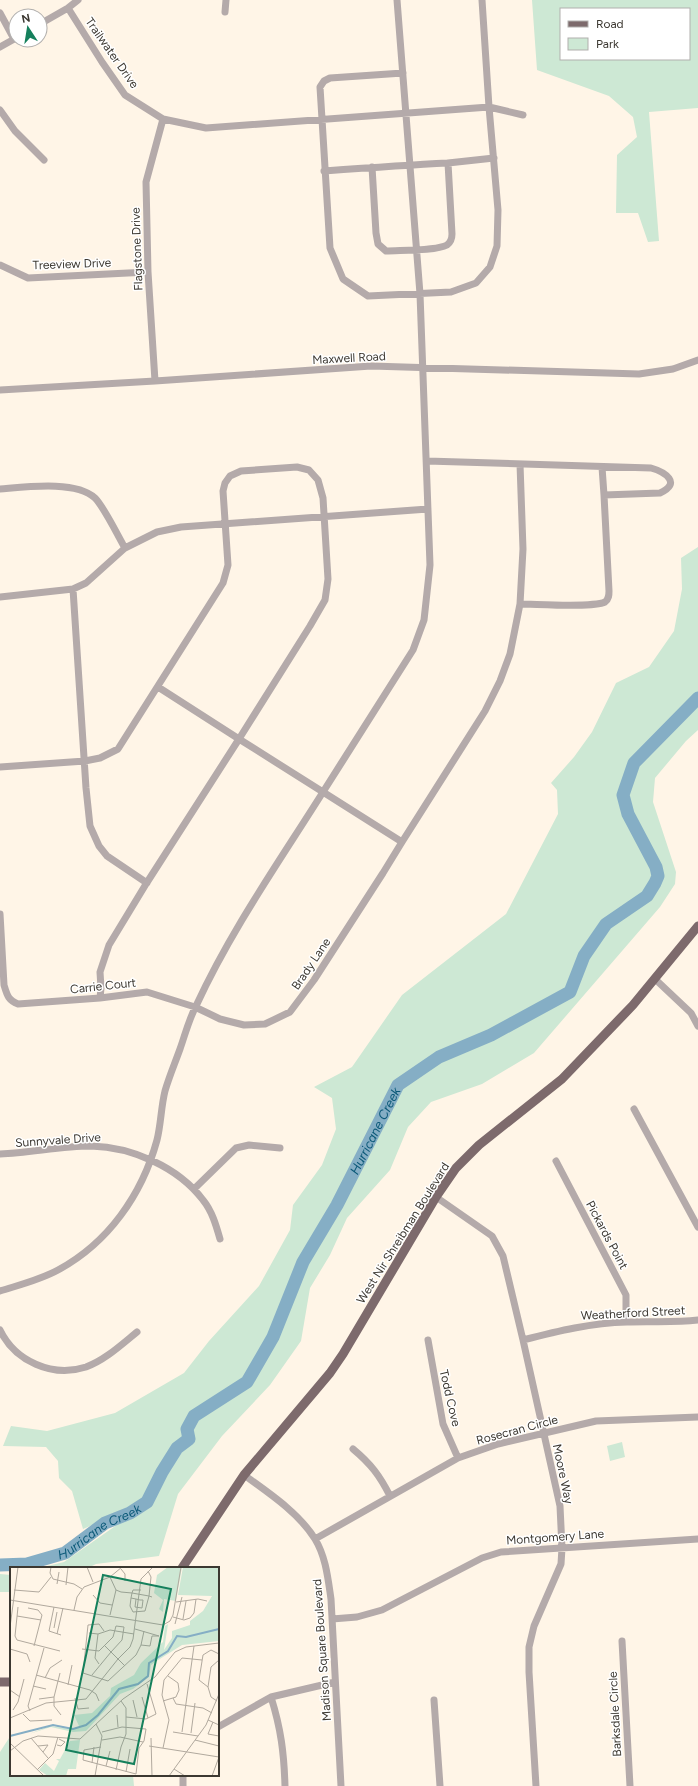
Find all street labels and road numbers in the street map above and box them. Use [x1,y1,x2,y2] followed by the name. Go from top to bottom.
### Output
[82,15,142,91] street label: Trailwater Drive
[129,207,145,291] street label: Flagstone Drive
[32,256,112,272] street label: Treeview Drive
[312,349,386,367] street label: Maxwell Road
[289,935,334,993] street label: Brady Lane
[69,976,137,996] street label: Carrie Court
[15,1130,102,1150] street label: Sunnyvale Drive
[354,1160,452,1306] street label: West Nir Shreibman Boulevard
[583,1198,631,1272] street label: Pickards Point
[580,1303,686,1323] street label: Weatherford Street
[437,1368,463,1428] street label: Todd Cove
[475,1412,560,1448] street label: Rosecran Circle
[550,1443,576,1506] street label: Moore Way
[506,1527,605,1547] street label: Montgomery Lane
[310,1579,334,1721] street label: Madison Square Boulevard
[606,1671,624,1757] street label: Barksdale Circle

